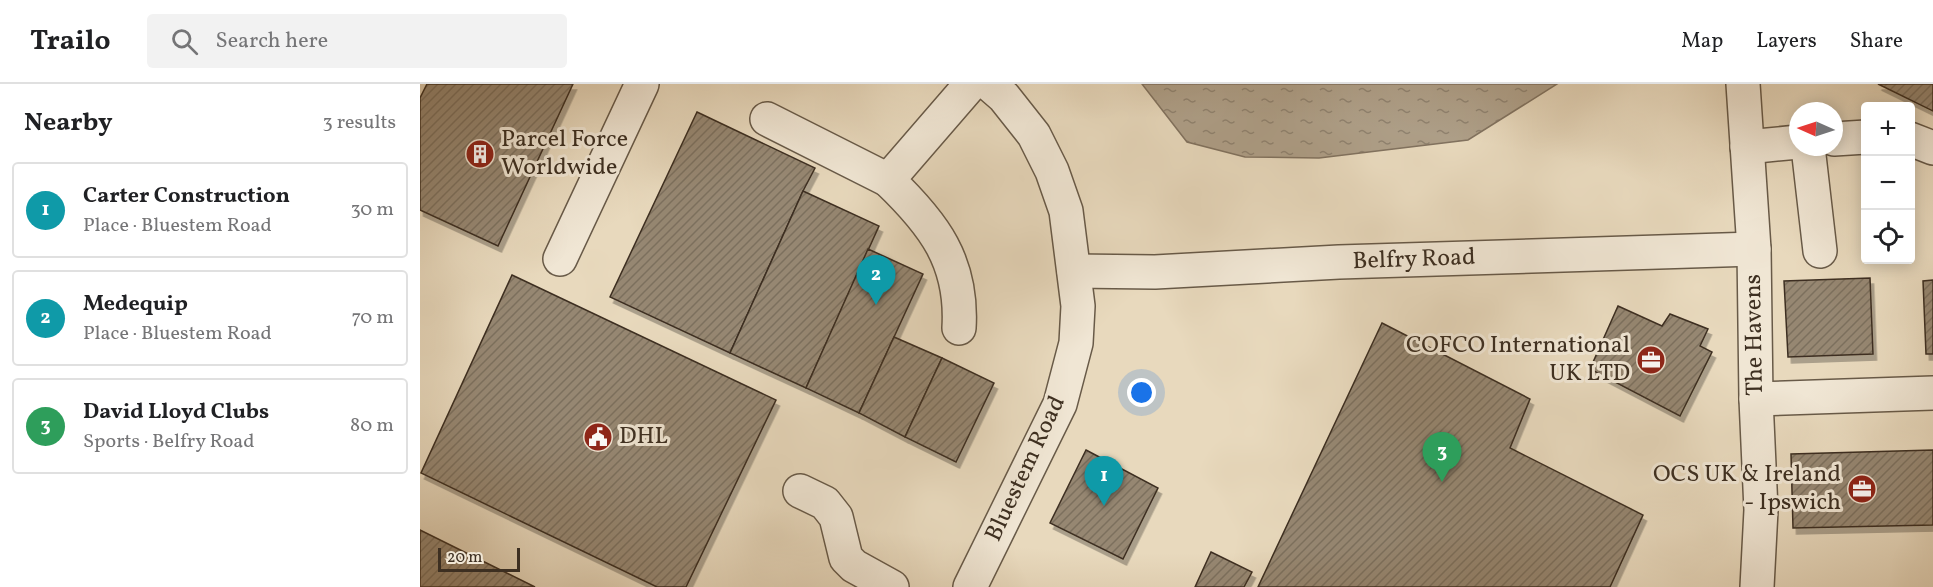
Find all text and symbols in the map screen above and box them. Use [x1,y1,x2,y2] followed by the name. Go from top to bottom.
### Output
[147,14,567,68] search box
[30,22,111,61] text: Trailo
[168,25,201,58] icon: search
[216,26,328,57] text: Search here
[1681,27,1723,56] text: Map
[1756,27,1817,56] text: Layers
[1850,27,1903,56] text: Share
[1789,102,1843,156] north arrow
[1861,102,1915,264] map controls
[1861,102,1915,156] button: +
[24,105,113,141] text: Nearby
[322,109,396,137] text: 3 results
[501,123,628,185] place label: Parcel Force Worldwide
[464,138,496,170] building icon: Parcel Force Worldwide
[1861,156,1915,210] button: −
[83,181,290,212] text: Carter Construction
[41,196,50,224] text: 1
[350,196,394,224] text: 30 m
[1861,210,1915,264] button: locate
[83,212,272,240] text: Place · Bluestem Road
[1352,241,1476,279] street label: Belfry Road
[856,256,896,305] pin: 2
[1737,274,1773,396] street label: The Havens
[83,289,188,320] text: Medequip
[40,304,51,332] text: 2
[351,304,394,332] text: 70 m
[83,320,272,348] text: Place · Bluestem Road
[1406,329,1630,391] place label: COFCO International UK LTD
[1635,344,1667,376] office icon: COFCO International UK LTD
[1127,378,1156,407] your location
[977,391,1075,547] street label: Bluestem Road
[83,397,269,428] text: David Lloyd Clubs
[40,412,51,440] text: 3
[350,412,394,440] text: 80 m
[619,420,668,454] place label: DHL
[582,421,614,453] public building icon: DHL
[83,428,255,456] text: Sports · Belfry Road
[1422,432,1462,482] pin: 3
[1084,456,1124,506] pin: 1
[1653,458,1841,520] place label: OCS UK & Ireland - Ipswich
[1846,473,1878,505] office icon: OCS UK & Ireland - Ipswich
[438,545,520,572] scale bar
[447,547,482,569] text: 20 m

